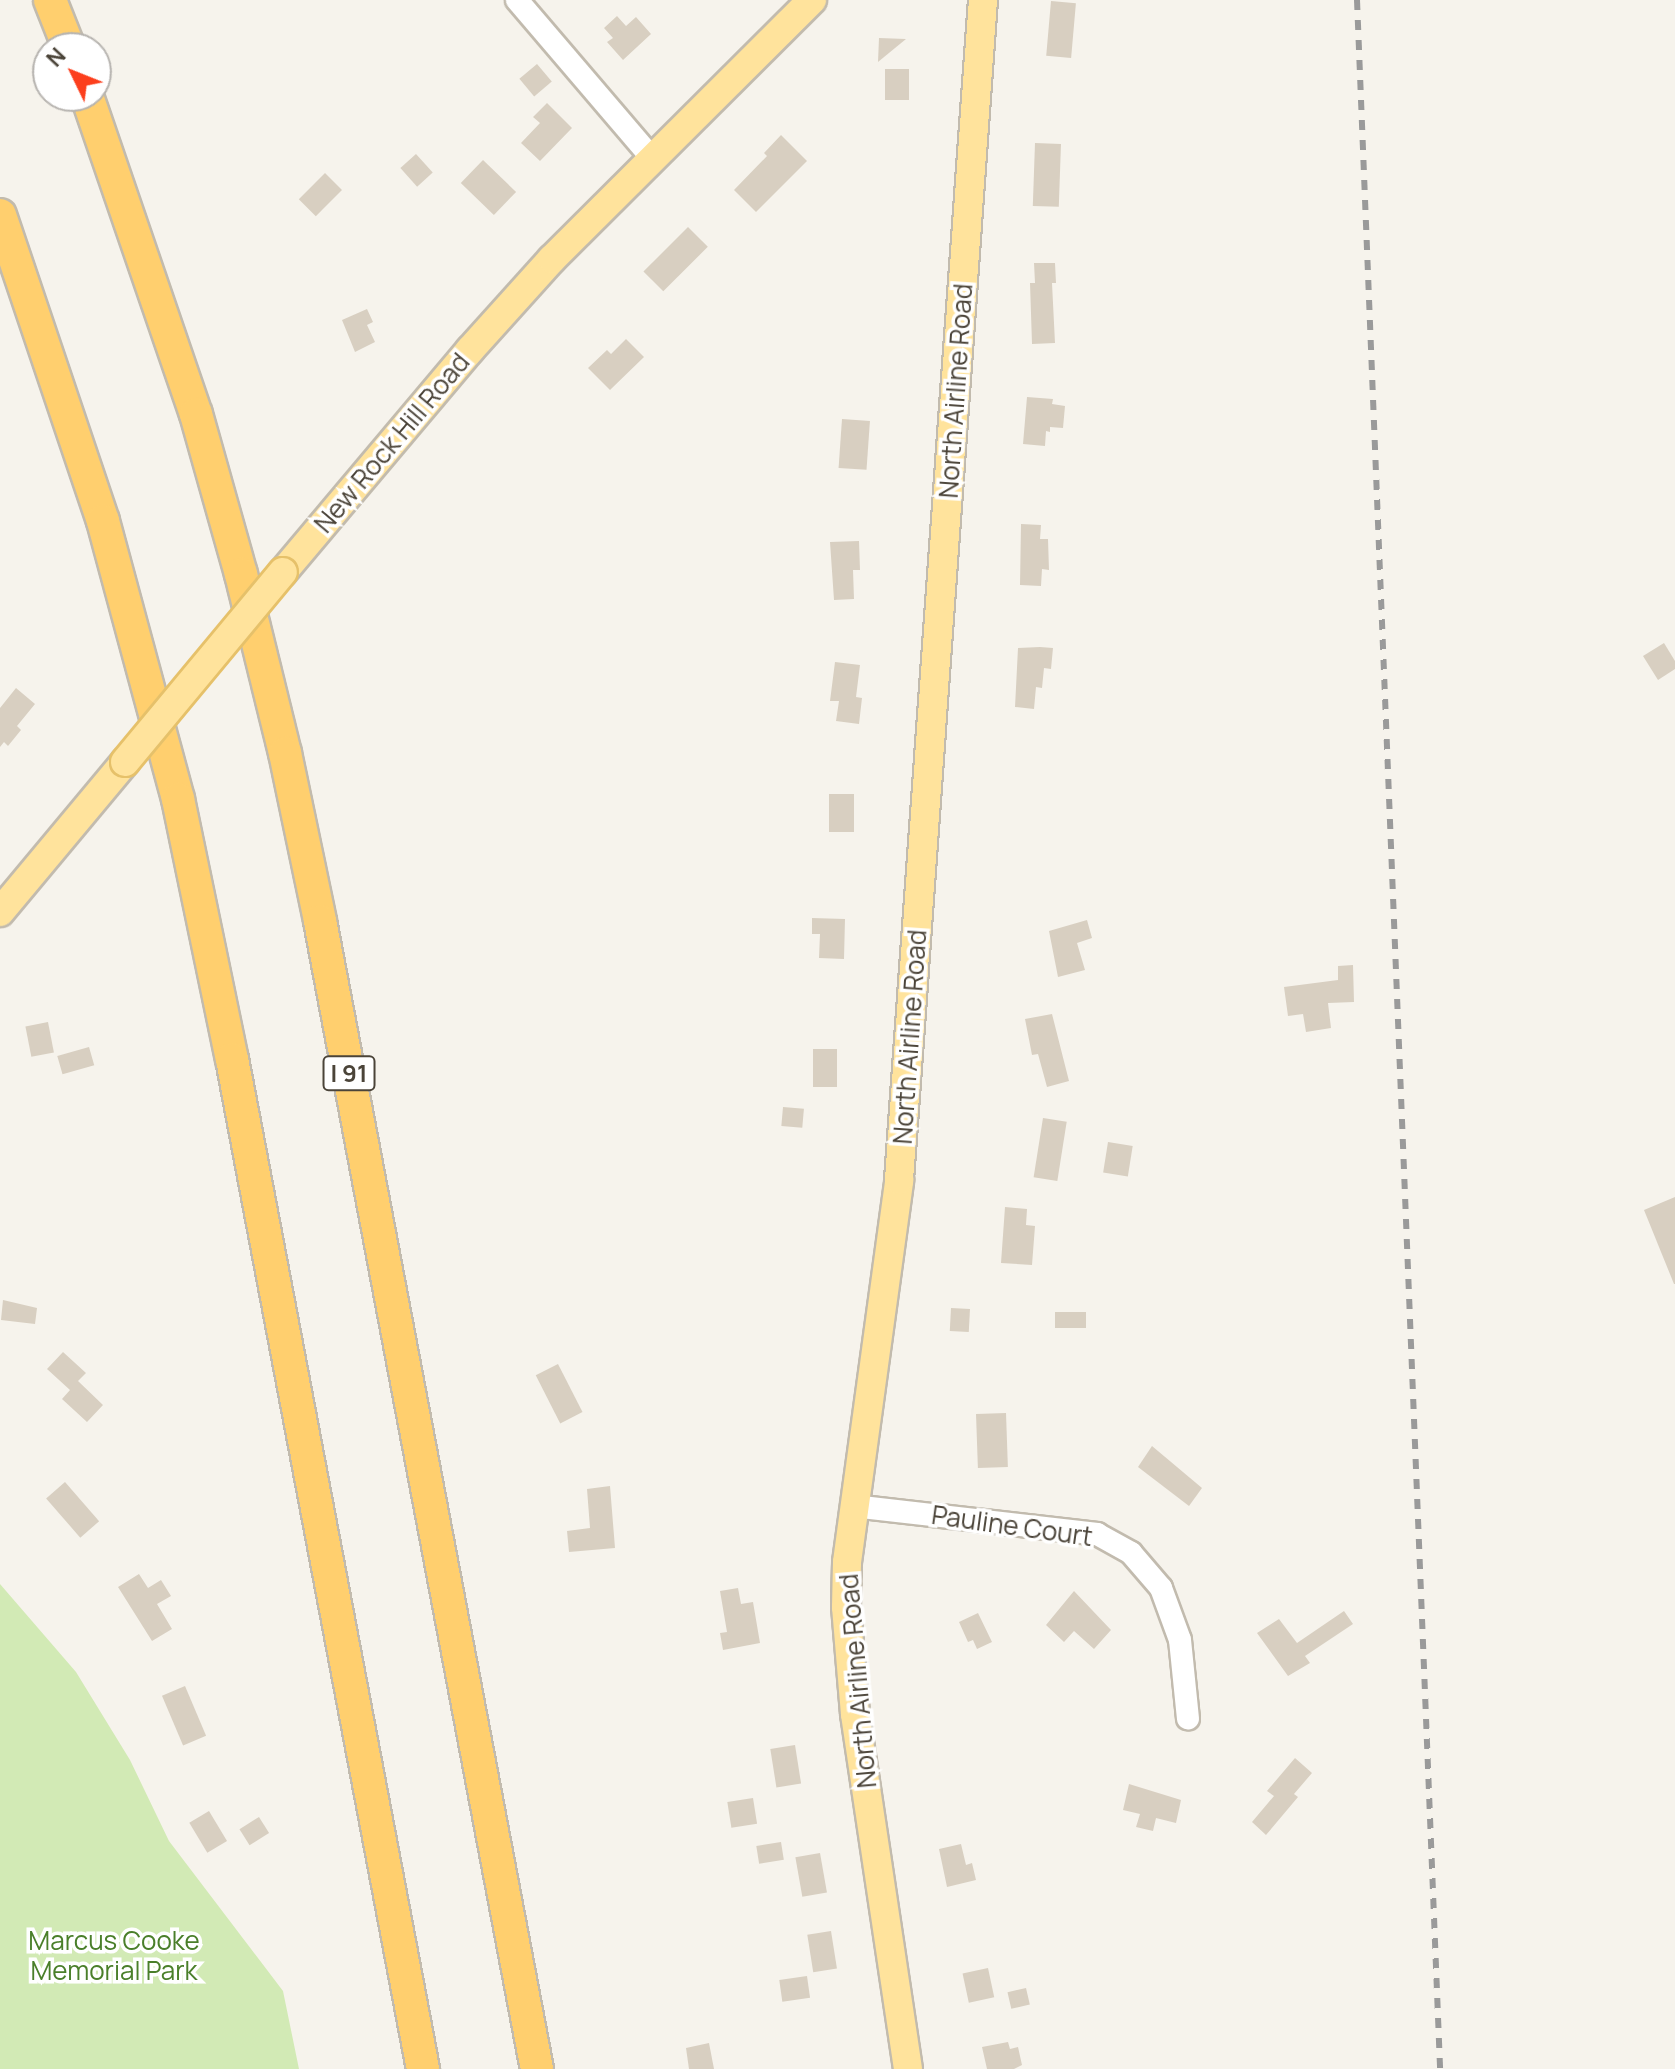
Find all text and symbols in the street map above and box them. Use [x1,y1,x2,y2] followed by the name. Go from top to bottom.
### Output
[32,32,112,112] north arrow
[40,41,72,73] text: N
[933,283,979,499] street label: North Airline Road
[308,347,476,539] street label: New Rock Hill Road
[887,929,933,1145] street label: North Airline Road
[321,1053,377,1093] road number: I 91
[930,1499,1094,1553] street label: Pauline Court
[833,1573,883,1789] street label: North Airline Road
[28,1925,200,1986] park label: Marcus Cooke Memorial Park

